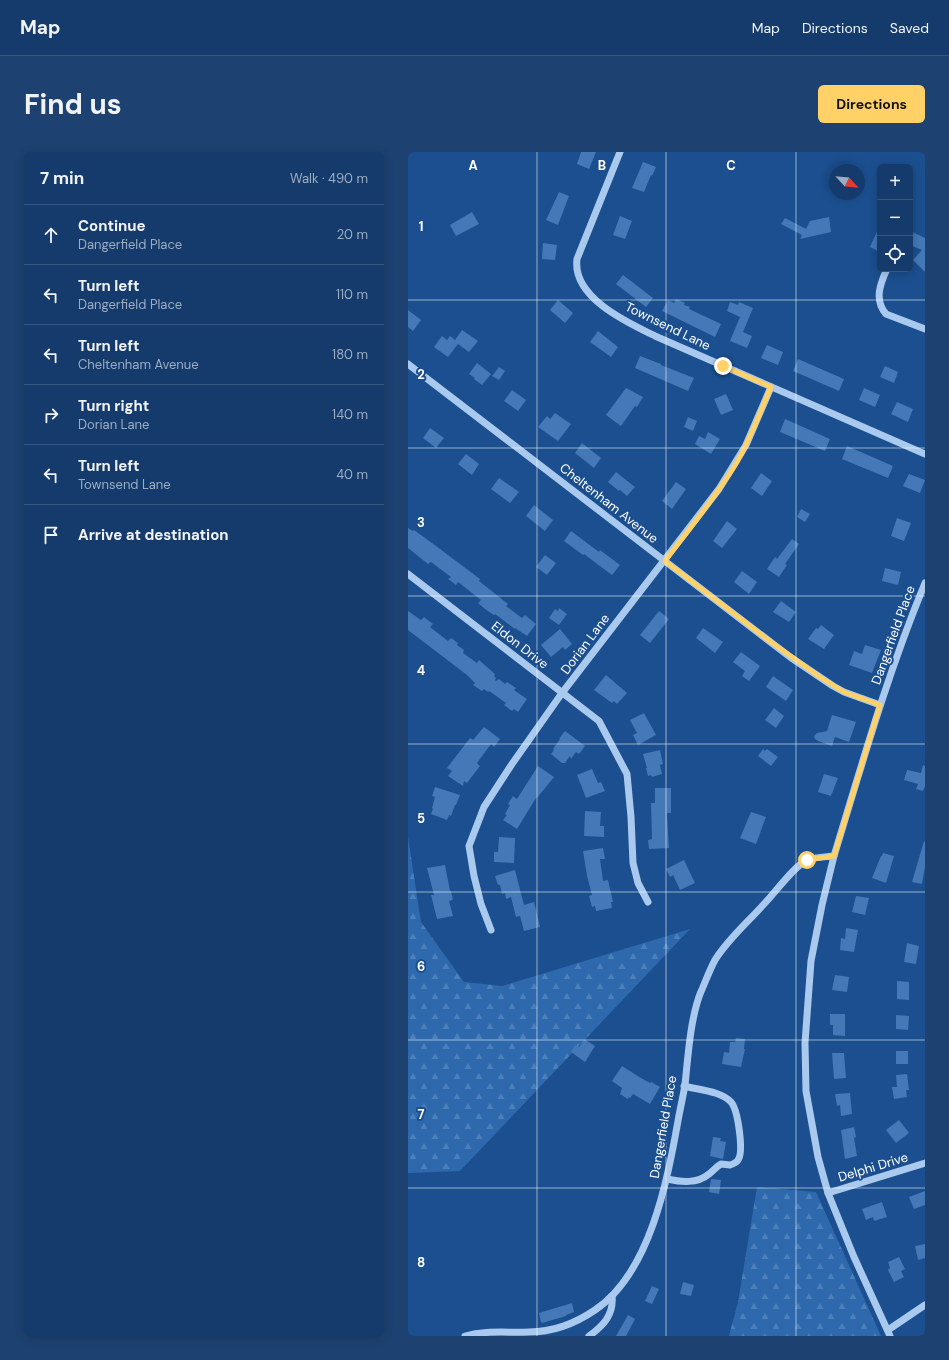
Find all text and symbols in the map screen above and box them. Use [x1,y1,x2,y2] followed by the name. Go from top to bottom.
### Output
[20,15,60,40] text: Map
[752,19,780,37] text: Map
[802,19,868,37] text: Directions
[890,19,929,37] text: Saved
[818,85,925,123] button: Directions
[24,86,122,123] text: Find us
[468,157,478,174] text: A
[598,157,606,174] text: B
[726,157,736,174] text: C
[829,164,865,200] north arrow
[877,164,913,272] map controls
[877,164,913,200] button: +
[40,167,84,189] text: 7 min
[290,170,368,187] text: Walk · 490 m
[877,200,913,236] button: −
[78,216,146,236] text: Continue
[419,218,423,235] text: 1
[40,224,62,246] icon: ahead
[337,226,368,243] text: 20 m
[78,236,182,253] text: Dangerfield Place
[877,236,913,272] button: locate
[78,276,139,296] text: Turn left
[40,284,62,306] icon: left
[336,286,368,303] text: 110 m
[78,296,182,313] text: Dangerfield Place
[623,298,713,354] street label: Townsend Lane
[78,336,139,356] text: Turn left
[40,344,62,366] icon: left
[332,346,368,363] text: 180 m
[78,356,199,373] text: Cheltenham Avenue
[714,357,732,375] route end
[417,366,425,383] text: 2
[78,396,149,416] text: Turn right
[40,404,62,426] icon: right
[332,406,368,423] text: 140 m
[78,416,149,433] text: Dorian Lane
[78,456,139,476] text: Turn left
[556,459,662,547] street label: Cheltenham Avenue
[40,464,62,486] icon: left
[336,466,368,483] text: 40 m
[78,476,171,493] text: Townsend Lane
[417,514,425,531] text: 3
[40,524,62,546] icon: arrive
[78,525,229,545] text: Arrive at destination
[867,583,919,687] street label: Dangerfield Place
[557,610,613,678] street label: Dorian Lane
[488,617,552,673] street label: Eldon Drive
[417,662,425,679] text: 4
[417,810,425,827] text: 5
[798,851,816,869] route start
[417,958,425,975] text: 6
[646,1074,680,1180] street label: Dangerfield Place
[418,1106,425,1123] text: 7
[836,1148,910,1186] street label: Delphi Drive
[417,1254,425,1271] text: 8

